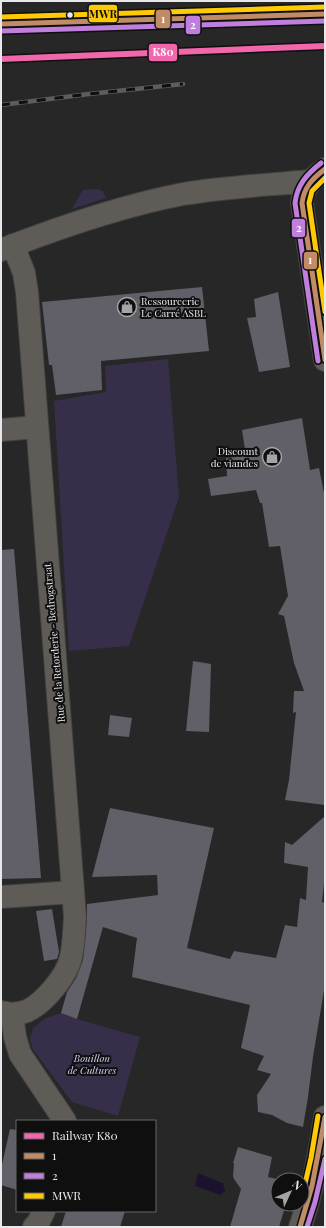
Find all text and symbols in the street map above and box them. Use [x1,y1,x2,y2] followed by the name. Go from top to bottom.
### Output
[88,4,118,23] line badge: MWR
[89,6,118,21] text: MWR
[155,9,171,29] line badge: 1
[65,10,75,20] unlabelled marker
[161,11,165,26] text: 1
[185,15,201,35] line badge: 2
[190,17,196,32] text: 2
[148,43,178,62] line badge: K80
[152,44,174,59] text: K80
[291,218,306,238] line badge: 2
[296,220,302,235] text: 2
[303,251,318,270] line badge: 1
[308,252,312,267] text: 1
[141,294,206,320] place label: Ressourcerie Le Carré ASBL
[116,296,138,318] shop icon: Ressourcerie Le Carré ASBL
[211,444,258,470] place label: Discount de viandes
[261,446,283,468] shop icon: Discount de viandes
[40,563,68,723] street label: Rue de la Retorderie - Bedrogstraat
[68,1051,116,1077] park label: Bouillon de Cultures
[16,1120,156,1212] legend
[52,1127,118,1143] text: Railway K80
[52,1147,57,1163] text: 1
[52,1167,58,1183] text: 2
[270,1172,310,1212] north arrow
[289,1177,306,1193] text: N
[52,1187,81,1203] text: MWR

